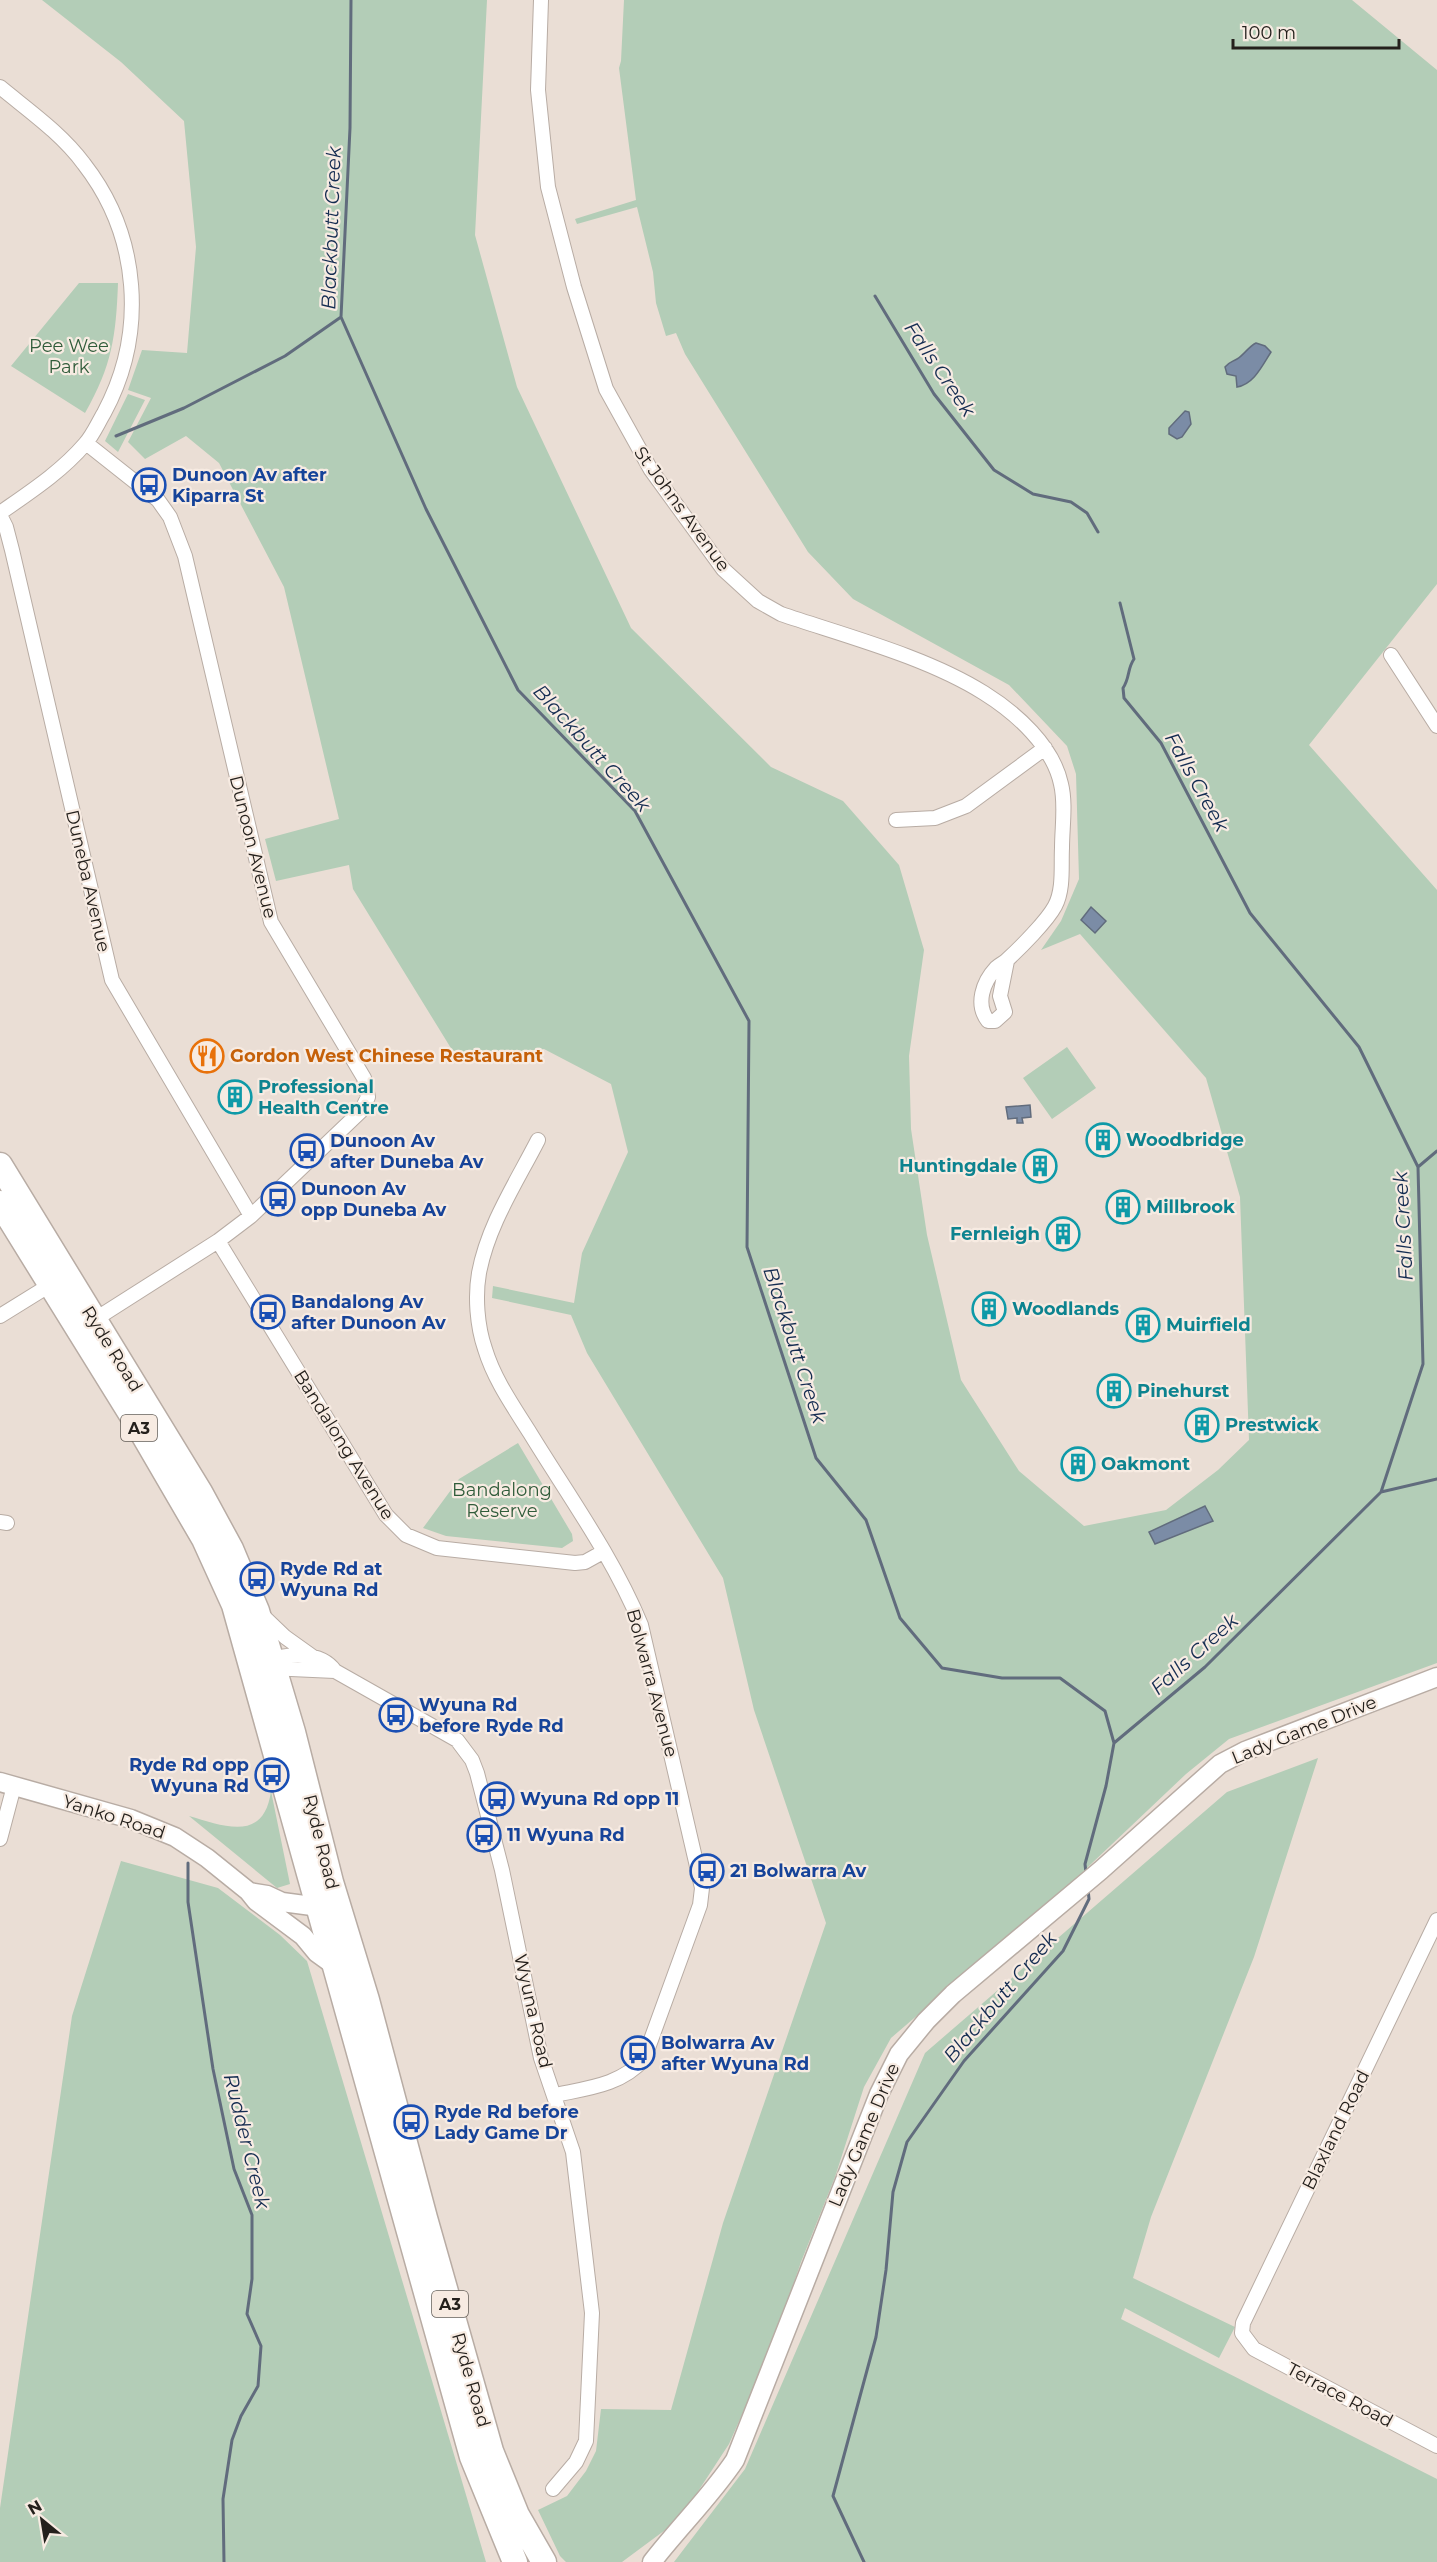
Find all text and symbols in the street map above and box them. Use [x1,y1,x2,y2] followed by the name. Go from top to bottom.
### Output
[1233,12,1400,50] scale bar
[1242,22,1296,44] text: 100 m
[316,145,346,310] water label: Blackbutt Creek
[899,317,981,422] water label: Falls Creek
[29,335,109,378] park label: Pee Wee Park
[629,442,735,576] street label: St Johns Avenue
[172,464,327,507] place label: Dunoon Av after Kiparra St
[131,467,167,503] bus stop icon: Dunoon Av after Kiparra St
[528,679,656,818] water label: Blackbutt Creek
[1160,728,1235,837] water label: Falls Creek
[225,773,281,921] street label: Dunoon Avenue
[61,808,115,954] street label: Duneba Avenue
[189,1038,225,1074] restaurant icon: Gordon West Chinese Restaurant
[230,1045,543,1067] place label: Gordon West Chinese Restaurant
[258,1076,389,1119] place label: Professional Health Centre
[217,1079,253,1115] building icon: Professional Health Centre
[1085,1122,1121,1158] building icon: Woodbridge
[1126,1129,1244,1151] place label: Woodbridge
[330,1130,484,1173] place label: Dunoon Av after Duneba Av
[289,1133,325,1169] bus stop icon: Dunoon Av after Duneba Av
[1022,1148,1058,1184] building icon: Huntingdale
[899,1155,1017,1177] place label: Huntingdale
[1388,1169,1418,1281] water label: Falls Creek
[301,1178,447,1221] place label: Dunoon Av opp Duneba Av
[260,1181,296,1217] bus stop icon: Dunoon Av opp Duneba Av
[1105,1189,1141,1225] building icon: Millbrook
[1146,1196,1235,1218] place label: Millbrook
[1045,1216,1081,1252] building icon: Fernleigh
[950,1223,1040,1245] place label: Fernleigh
[758,1264,832,1427] water label: Blackbutt Creek
[291,1291,446,1334] place label: Bandalong Av after Dunoon Av
[971,1291,1007,1327] building icon: Woodlands
[250,1294,286,1330] bus stop icon: Bandalong Av after Dunoon Av
[1012,1298,1119,1320] place label: Woodlands
[77,1302,147,1396] street label: Ryde Road
[1125,1307,1161,1343] building icon: Muirfield
[1166,1314,1251,1336] place label: Muirfield
[289,1366,399,1524] street label: Bandalong Avenue
[1096,1373,1132,1409] building icon: Pinehurst
[1137,1380,1230,1402] place label: Pinehurst
[1184,1407,1220,1443] building icon: Prestwick
[1225,1414,1319,1436] place label: Prestwick
[121,1415,157,1441] road number: A3
[1060,1446,1096,1482] building icon: Oakmont
[1101,1453,1190,1475] place label: Oakmont
[452,1479,552,1522] park label: Bandalong Reserve
[280,1558,383,1601] place label: Ryde Rd at Wyuna Rd
[239,1561,275,1597] bus stop icon: Ryde Rd at Wyuna Rd
[622,1606,682,1760] street label: Bolwarra Avenue
[1145,1608,1244,1700] water label: Falls Creek
[1228,1691,1380,1769] street label: Lady Game Drive
[419,1694,564,1737] place label: Wyuna Rd before Ryde Rd
[378,1697,414,1733] bus stop icon: Wyuna Rd before Ryde Rd
[129,1754,249,1797] place label: Ryde Rd opp Wyuna Rd
[254,1757,290,1793] bus stop icon: Ryde Rd opp Wyuna Rd
[479,1781,515,1817] bus stop icon: Wyuna Rd opp 11
[520,1788,679,1810] place label: Wyuna Rd opp 11
[60,1790,168,1844] street label: Yanko Road
[299,1792,343,1892] street label: Ryde Road
[466,1817,502,1853] bus stop icon: 11 Wyuna Rd
[507,1824,625,1846] place label: 11 Wyuna Rd
[689,1853,725,1889] bus stop icon: 21 Bolwarra Av
[730,1860,867,1882] place label: 21 Bolwarra Av
[938,1926,1062,2067] water label: Blackbutt Creek
[509,1952,557,2070] street label: Wyuna Road
[661,2032,809,2075] place label: Bolwarra Av after Wyuna Rd
[620,2035,656,2071] bus stop icon: Bolwarra Av after Wyuna Rd
[824,2060,904,2210] street label: Lady Game Drive
[1298,2067,1374,2193] street label: Blaxland Road
[219,2071,276,2212] water label: Rudder Creek
[434,2101,579,2144] place label: Ryde Rd before Lady Game Dr
[393,2104,429,2140] bus stop icon: Ryde Rd before Lady Game Dr
[432,2291,468,2317] road number: A3
[447,2330,495,2430] street label: Ryde Road
[1283,2358,1397,2432] street label: Terrace Road
[12,2490,72,2550] north arrow
[24,2496,45,2519] text: N

